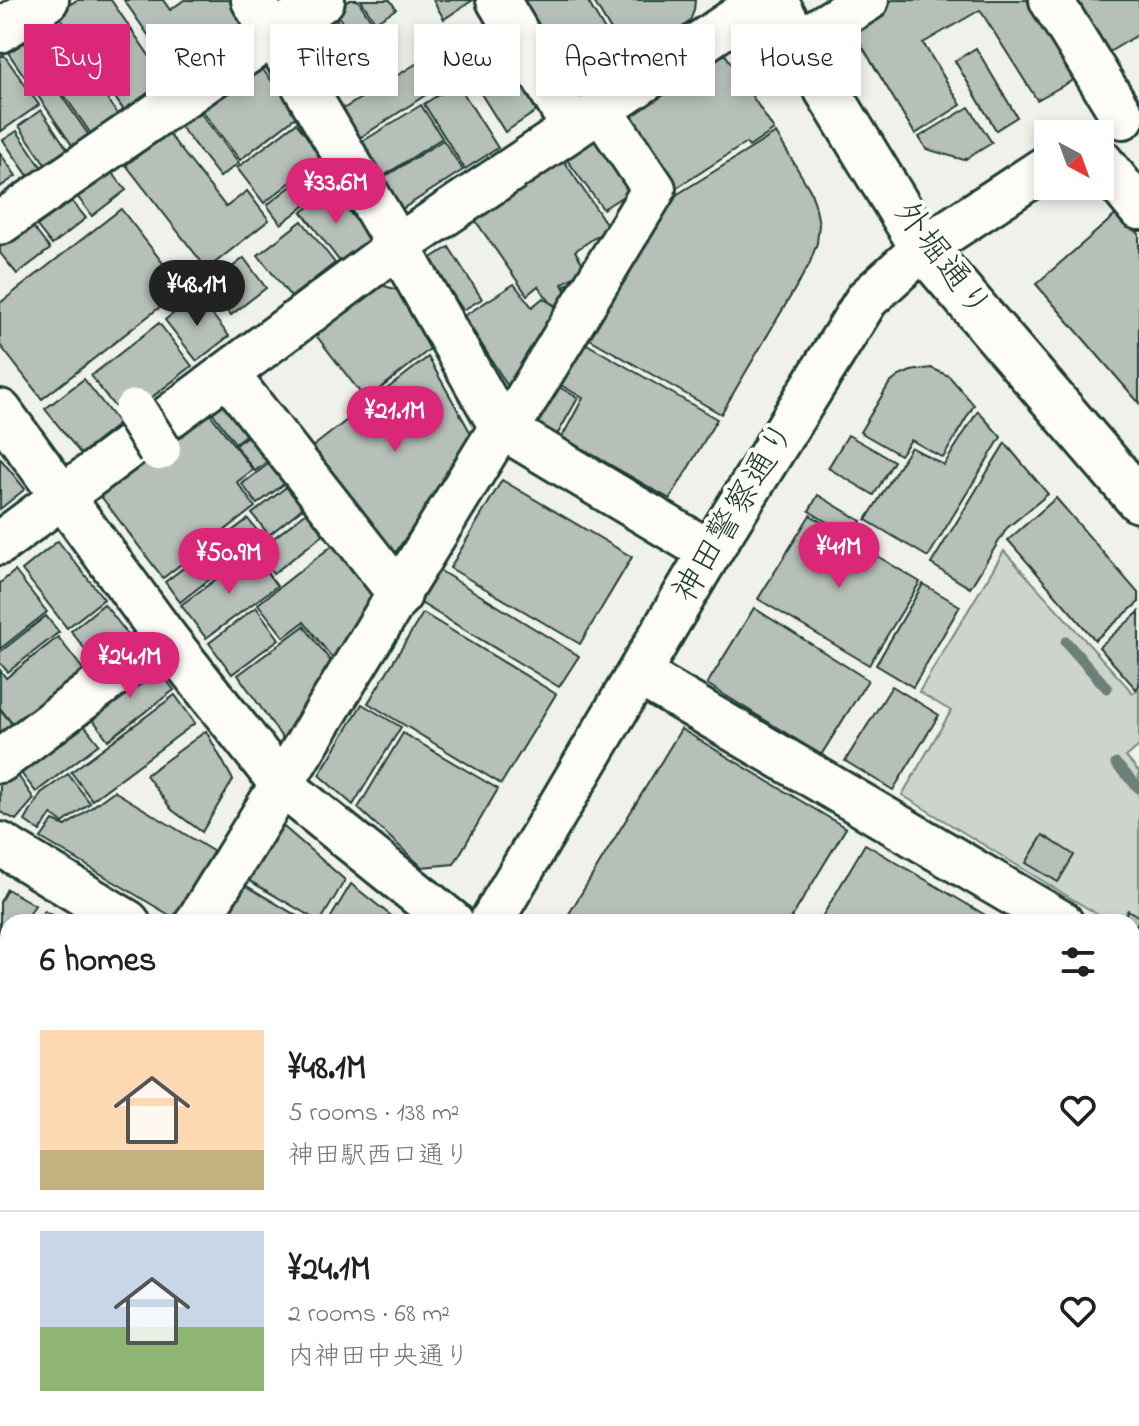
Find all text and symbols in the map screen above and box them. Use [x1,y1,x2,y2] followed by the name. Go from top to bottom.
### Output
[24,24,130,96] chip: Buy
[146,24,254,96] chip: Rent
[270,24,398,96] chip: Filters
[414,24,520,96] chip: New
[536,24,715,96] chip: Apartment
[731,24,861,96] chip: House
[1034,120,1114,200] north arrow
[1034,120,1114,200] map controls
[271,158,401,226] pin: ¥33.6M
[304,165,368,203] text: ¥33.6M
[880,192,1002,330] street label: 外堀通り
[132,260,262,328] pin: ¥48.1M
[167,267,227,305] text: ¥48.1M
[330,386,460,454] pin: ¥21.1M
[365,393,425,431] text: ¥21.1M
[662,413,810,613] street label: 神田警察通り
[792,522,886,590] pin: ¥41M
[164,528,294,596] pin: ¥50.9M
[817,529,861,567] text: ¥41M
[196,535,262,573] text: ¥50.9M
[65,632,195,700] pin: ¥24.1M
[98,639,162,677] text: ¥24.1M
[40,937,156,987] text: 6 homes
[1056,940,1100,984] icon: filters
[288,1045,366,1095] text: ¥48.1M
[104,1062,200,1158] icon: home
[1056,1088,1100,1132] icon: heart
[288,1095,460,1133] text: 5 rooms · 138 m²
[288,1138,470,1176] text: 神田駅西口通り
[288,1246,371,1296] text: ¥24.1M
[104,1263,200,1359] icon: home
[1056,1289,1100,1333] icon: heart
[288,1296,450,1334] text: 2 rooms · 68 m²
[288,1339,470,1377] text: 内神田中央通り

